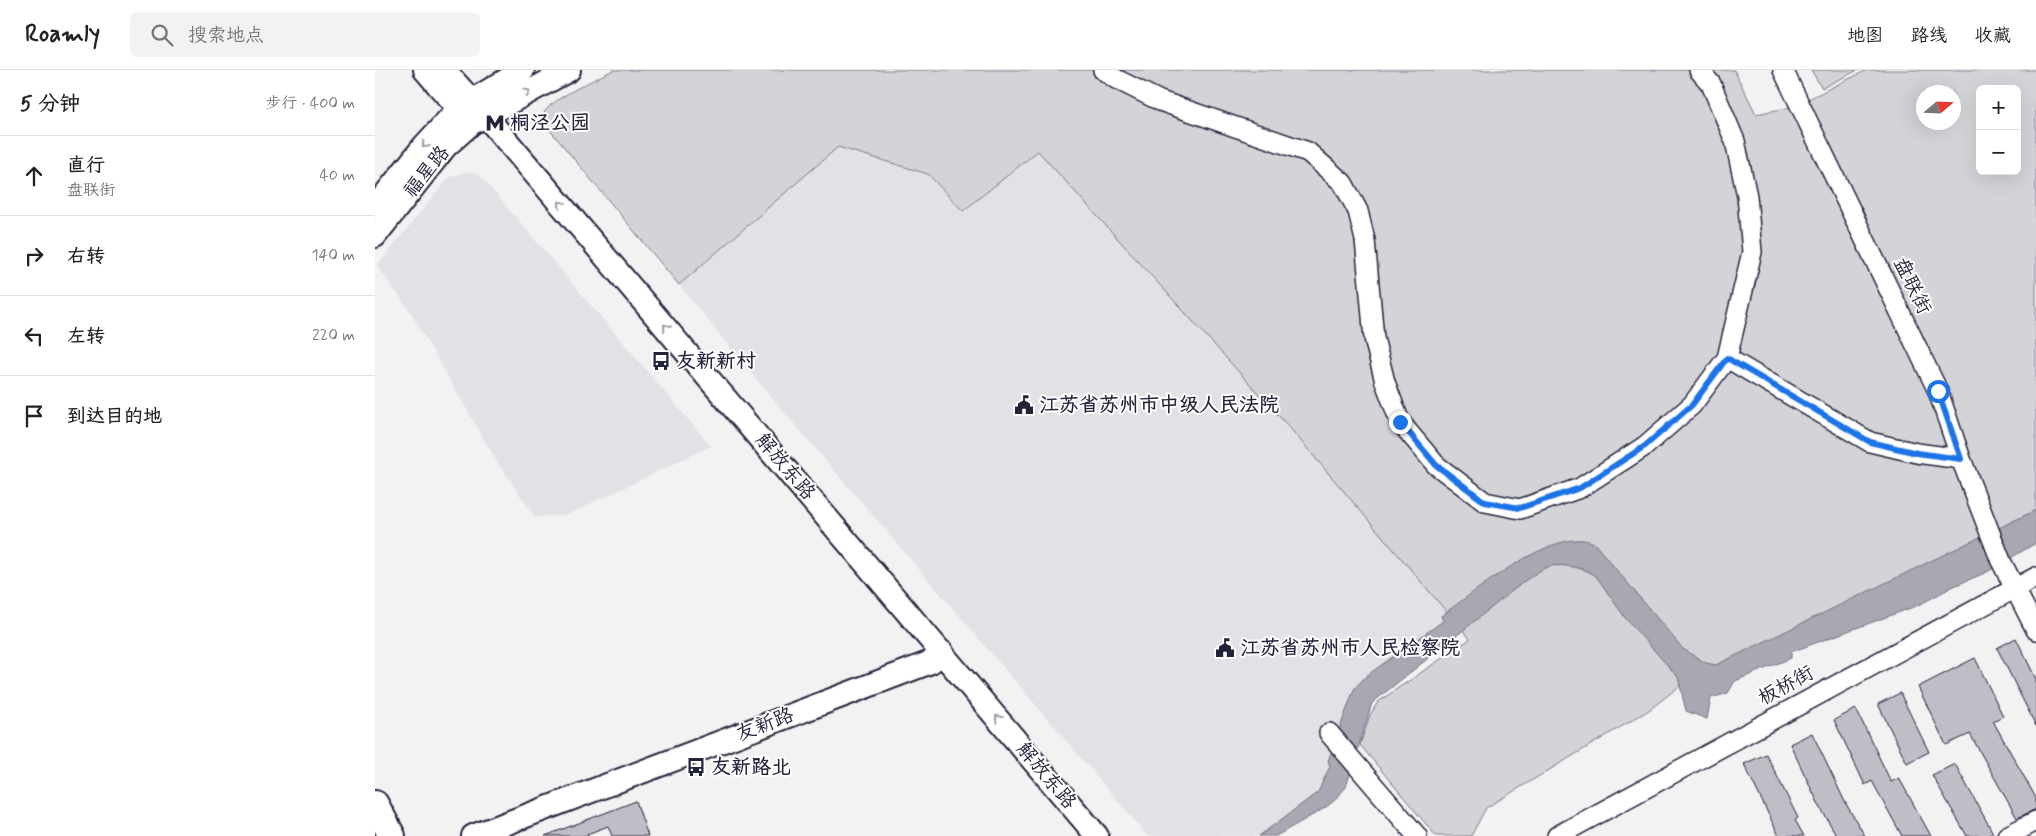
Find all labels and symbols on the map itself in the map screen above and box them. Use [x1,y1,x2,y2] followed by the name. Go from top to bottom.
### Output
[1916,85,1961,130] north arrow
[521,88,530,98] one-way arrow
[510,110,590,137] place label: 桐泾公园
[484,112,506,134] metro station icon: 桐泾公园
[398,139,457,204] street label: 福星路
[422,139,431,148] one-way arrow
[558,200,567,209] one-way arrow
[1887,253,1937,319] street label: 盘联街
[663,324,672,333] one-way arrow
[676,348,756,375] place label: 友新新村
[650,350,672,372] bus stop icon: 友新新村
[1927,380,1950,403] route start
[1039,392,1279,419] place label: 江苏省苏州市中级人民法院
[1013,394,1035,416] public building icon: 江苏省苏州市中级人民法院
[1389,411,1412,434] route end
[749,428,822,507] street label: 解放东路
[1240,635,1460,662] place label: 江苏省苏州市人民检察院
[1214,637,1236,659] public building icon: 江苏省苏州市人民检察院
[1753,660,1819,712] street label: 板桥街
[732,701,799,748] street label: 友新路
[995,715,1003,724] one-way arrow
[1010,737,1083,816] street label: 解放东路
[711,754,791,781] place label: 友新路北
[685,756,707,778] bus stop icon: 友新路北

